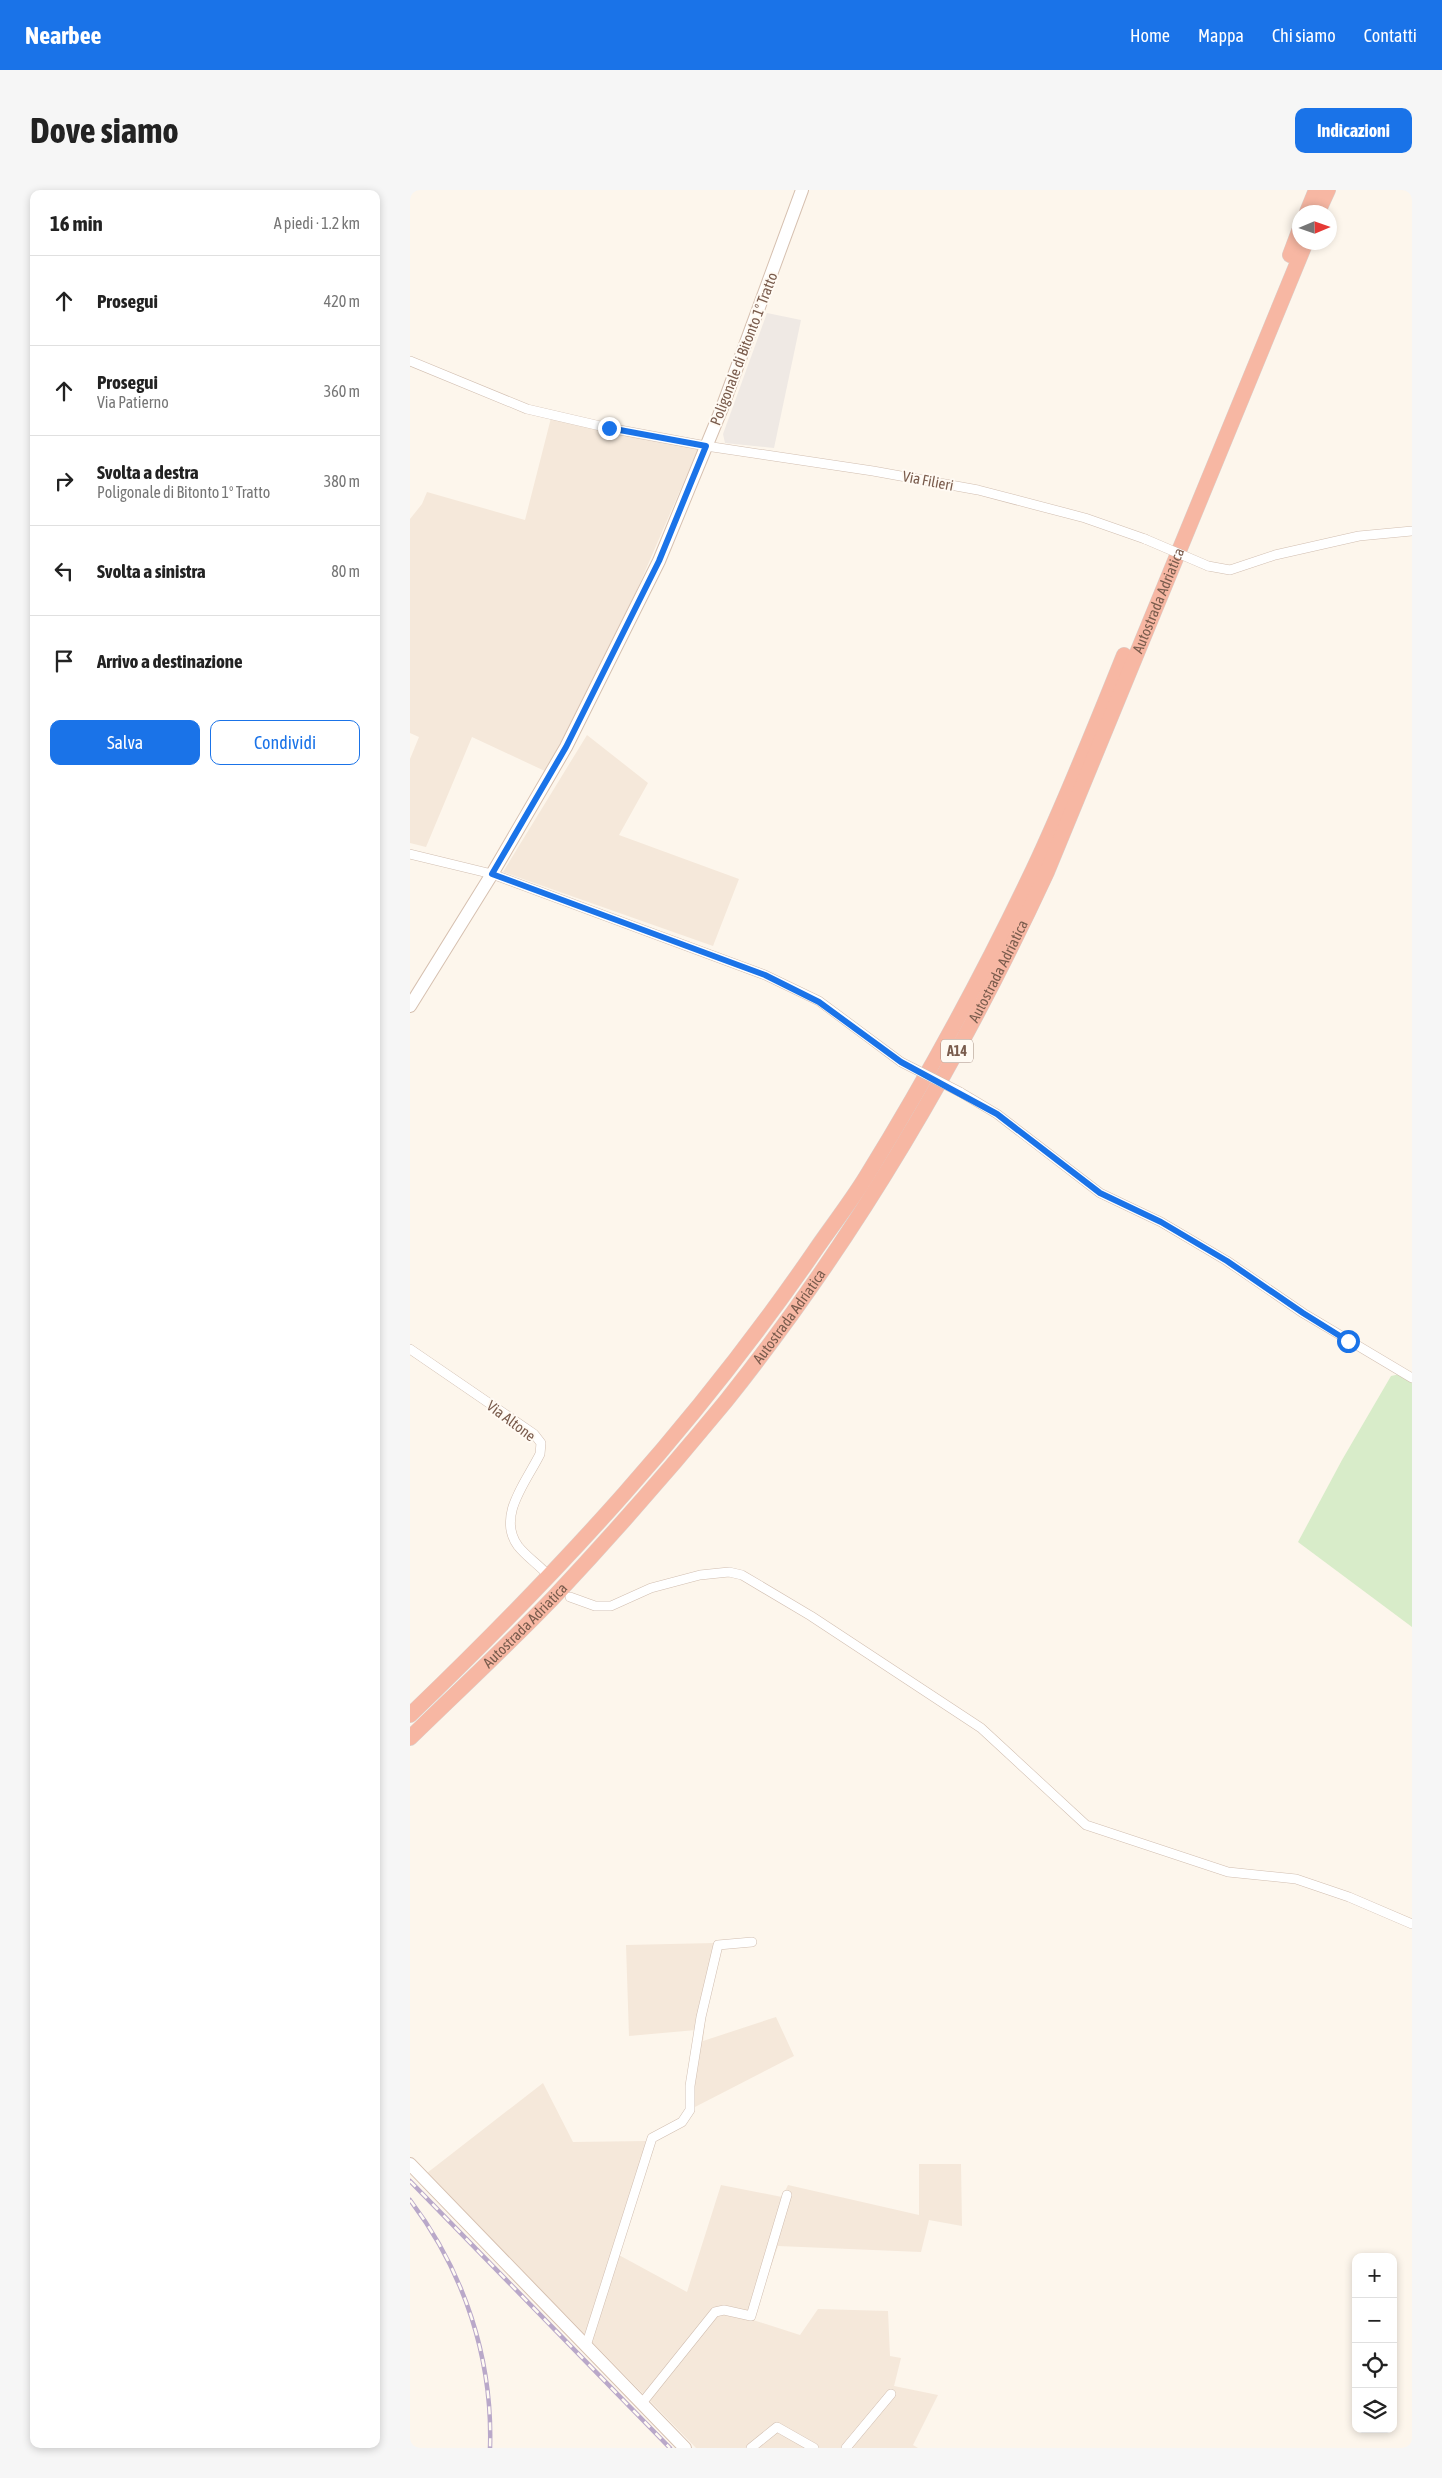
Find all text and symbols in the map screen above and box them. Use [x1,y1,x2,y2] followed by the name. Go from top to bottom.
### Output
[25,22,101,49] text: Nearbee
[1130,25,1170,46] text: Home
[1198,25,1244,46] text: Mappa
[1272,25,1336,46] text: Chi siamo
[1364,25,1417,46] text: Contatti
[1295,108,1412,153] button: Indicazioni
[30,110,179,150] text: Dove siamo
[1292,205,1337,250] north arrow
[50,211,103,235] text: 16 min
[274,214,360,232] text: A piedi · 1.2 km
[707,270,781,428] street label: Poligonale di Bitonto 1° Tratto
[50,287,78,315] icon: ahead
[97,290,158,312] text: Prosegui
[324,292,360,310] text: 420 m
[97,371,158,393] text: Prosegui
[50,377,78,405] icon: ahead
[324,382,360,400] text: 360 m
[97,393,169,411] text: Via Patierno
[598,417,621,440] route end
[97,461,199,483] text: Svolta a destra
[50,467,78,495] icon: right
[901,467,955,494] street label: Via Filieri
[324,472,360,490] text: 380 m
[97,483,270,501] text: Poligonale di Bitonto 1° Tratto
[1129,545,1187,656] street label: Autostrada Adriatica
[50,557,78,585] icon: left
[97,560,206,582] text: Svolta a sinistra
[331,562,360,580] text: 80 m
[50,647,78,675] icon: arrive
[97,650,243,672] text: Arrivo a destinazione
[50,720,200,765] button: Salva
[210,720,360,765] button: Condividi
[965,917,1031,1025] street label: Autostrada Adriatica
[941,1039,973,1062] road number: A14
[749,1266,829,1367] street label: Autostrada Adriatica
[1337,1330,1360,1353] route start
[484,1397,539,1444] street label: Via Altone
[479,1579,571,1671] street label: Autostrada Adriatica
[1352,2253,1397,2433] map controls
[1352,2253,1397,2298] button: +
[1352,2298,1397,2343] button: −
[1352,2343,1397,2388] button: locate
[1352,2388,1397,2433] button: layers

